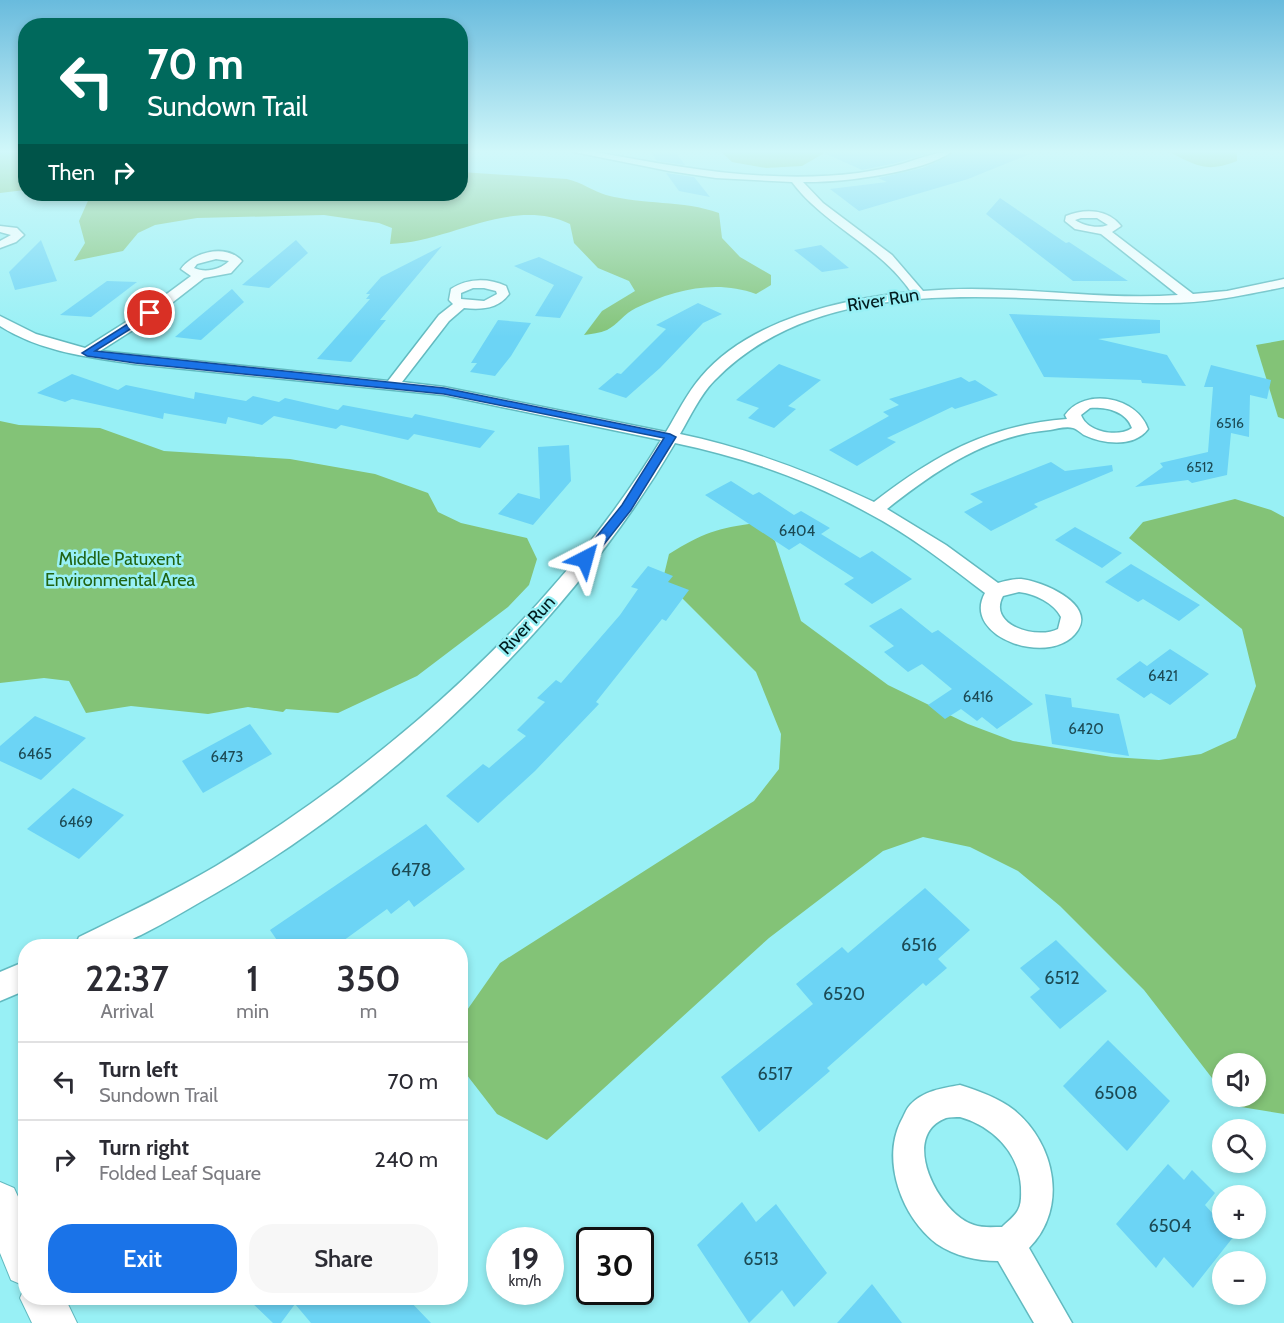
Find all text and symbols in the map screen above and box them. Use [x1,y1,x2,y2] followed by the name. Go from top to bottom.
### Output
[147,38,244,90] text: 70 m
[48,42,126,120] icon: left
[147,90,308,123] text: Sundown Trail
[107,156,140,189] icon: right
[48,159,95,186] text: Then
[846,283,920,317] street label: River Run
[124,287,175,338] pin
[133,296,166,329] icon: arrive
[1216,414,1244,432] house number: 6516
[1186,458,1214,476] house number: 6512
[779,522,815,540] house number: 6404
[553,527,617,591] position arrow
[45,548,195,591] park label: Middle Patuxent Environmental Area
[494,591,560,659] street label: River Run
[1148,667,1178,685] house number: 6421
[963,688,993,706] house number: 6416
[1068,720,1104,738] house number: 6420
[18,745,52,763] house number: 6465
[211,748,243,766] house number: 6473
[59,813,93,831] house number: 6469
[391,859,431,881] house number: 6478
[901,934,937,956] house number: 6516
[85,956,169,1000] text: 22:37
[246,956,259,1000] text: 1
[337,956,401,1000] text: 350
[1044,967,1080,989] house number: 6512
[823,983,865,1005] house number: 6520
[100,999,154,1023] text: Arrival
[236,999,269,1023] text: min
[360,999,377,1023] text: m
[1212,1053,1266,1305] map controls
[1212,1053,1266,1107] button: sound
[99,1056,178,1083] text: Turn left
[758,1063,792,1085] house number: 6517
[48,1065,81,1098] icon: left
[388,1068,438,1095] text: 70 m
[1094,1082,1138,1104] house number: 6508
[99,1083,218,1107] text: Sundown Trail
[1212,1119,1266,1173] button: search
[99,1134,189,1161] text: Turn right
[48,1143,81,1176] icon: right
[374,1146,438,1173] text: 240 m
[99,1161,261,1185] text: Folded Leaf Square
[1212,1185,1266,1239] button: +
[1149,1215,1191,1237] house number: 6504
[48,1224,237,1293] button: Exit
[249,1224,438,1293] button: Share
[576,1227,654,1305] speed limit sign: 30
[511,1240,539,1277] text: 19
[743,1248,779,1270] house number: 6513
[1212,1251,1266,1305] button: −
[509,1272,541,1290] text: km/h

